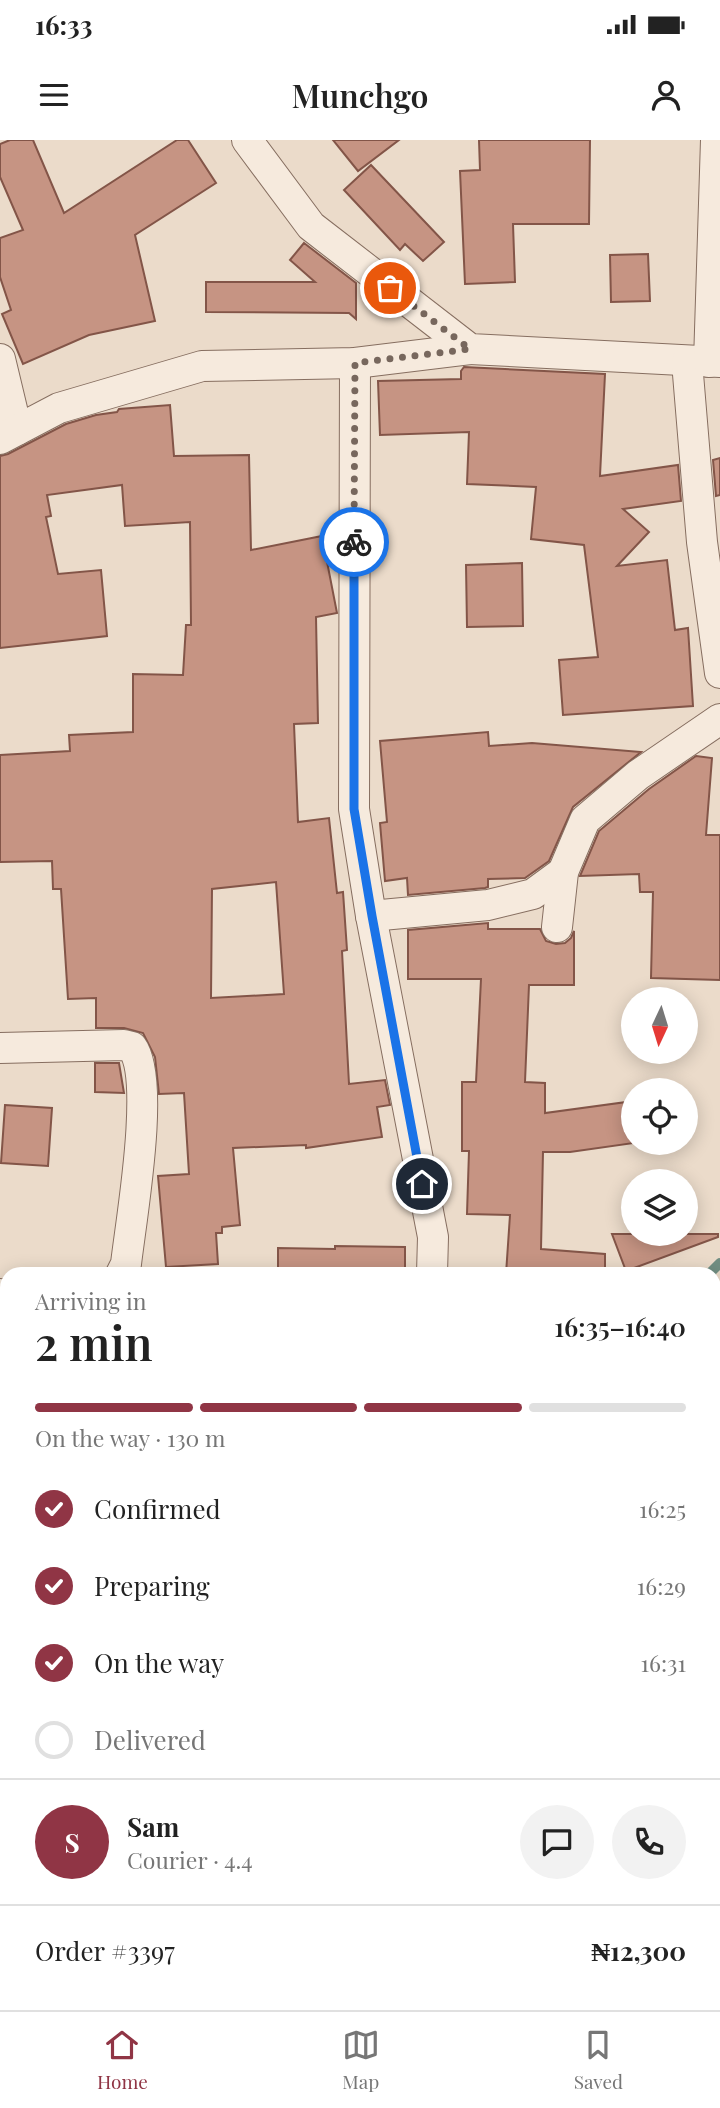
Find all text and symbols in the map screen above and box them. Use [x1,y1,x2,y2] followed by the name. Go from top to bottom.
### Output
[35,7,92,42] text: 16:33
[292,73,428,116] text: Munchgo
[35,76,73,114] icon: menu
[647,76,685,114] icon: person
[360,258,420,318] pin
[371,269,409,307] icon: bag
[319,507,389,577] courier
[335,523,373,561] icon: bike
[621,987,698,1064] north arrow
[621,987,698,1246] map controls
[621,1078,698,1155] button: locate
[392,1154,452,1214] pin
[403,1165,441,1203] icon: home
[621,1169,698,1246] button: layers
[35,1285,147,1316] text: Arriving in
[554,1309,686,1344] text: 16:35–16:40
[35,1311,153,1373] text: 2 min
[35,1422,226,1453] text: On the way · 130 m
[35,1490,73,1528] icon: check
[94,1491,221,1526] text: Confirmed
[639,1493,686,1524] text: 16:25
[35,1567,73,1605] icon: check
[94,1568,210,1603] text: Preparing
[637,1570,686,1601] text: 16:29
[35,1644,73,1682] icon: check
[94,1645,224,1680] text: On the way
[641,1647,686,1678] text: 16:31
[94,1722,206,1757] text: Delivered
[520,1805,594,1879] button: chat
[612,1805,686,1879] button: phone
[127,1809,179,1844] text: Sam
[64,1825,80,1860] text: S
[127,1844,253,1875] text: Courier · 4.4
[35,1933,175,1968] text: Order #3397
[591,1933,686,1968] text: ₦12,300
[97,2026,148,2094] tab: Home
[342,2026,380,2094] tab: Map
[574,2026,623,2094] tab: Saved

